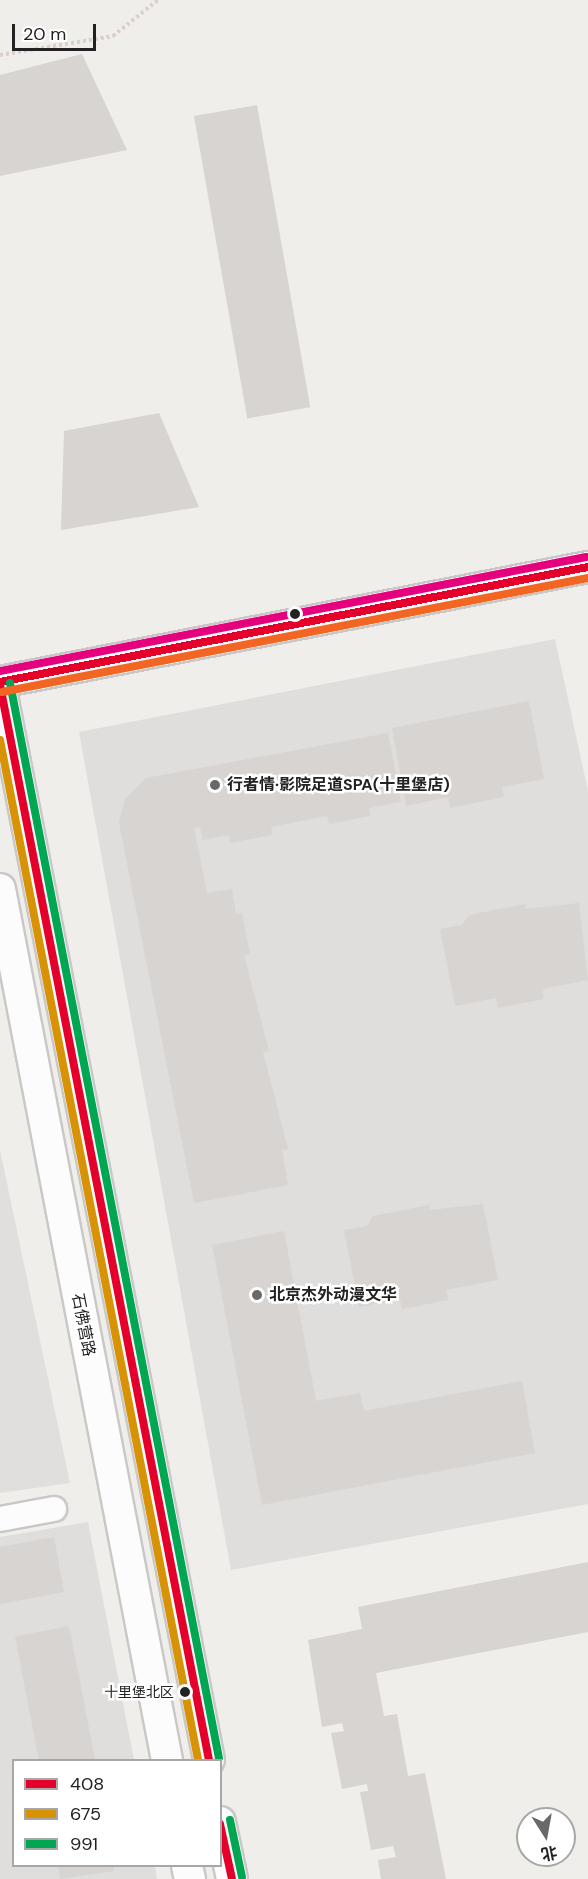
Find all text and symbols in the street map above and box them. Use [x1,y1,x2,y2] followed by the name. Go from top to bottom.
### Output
[15,12,99,50] scale bar
[23,22,66,46] text: 20 m
[289,608,301,620] unlabelled marker
[227,775,450,795] place label: 行者情·影院足道SPA(十里堡店)
[208,778,222,792] marker: 行者情·影院足道SPA(十里堡店)
[269,1285,397,1305] place label: 北京杰外动漫文华
[250,1288,264,1302] marker: 北京杰外动漫文华
[67,1292,99,1358] street label: 石佛营路
[104,1684,174,1700] place label: 十里堡北区
[179,1686,191,1698] marker: 十里堡北区
[12,1759,222,1867] legend
[70,1772,104,1796] text: 408
[70,1802,101,1826] text: 675
[516,1807,576,1867] north arrow
[70,1832,98,1856] text: 991
[539,1841,559,1865] text: 北

